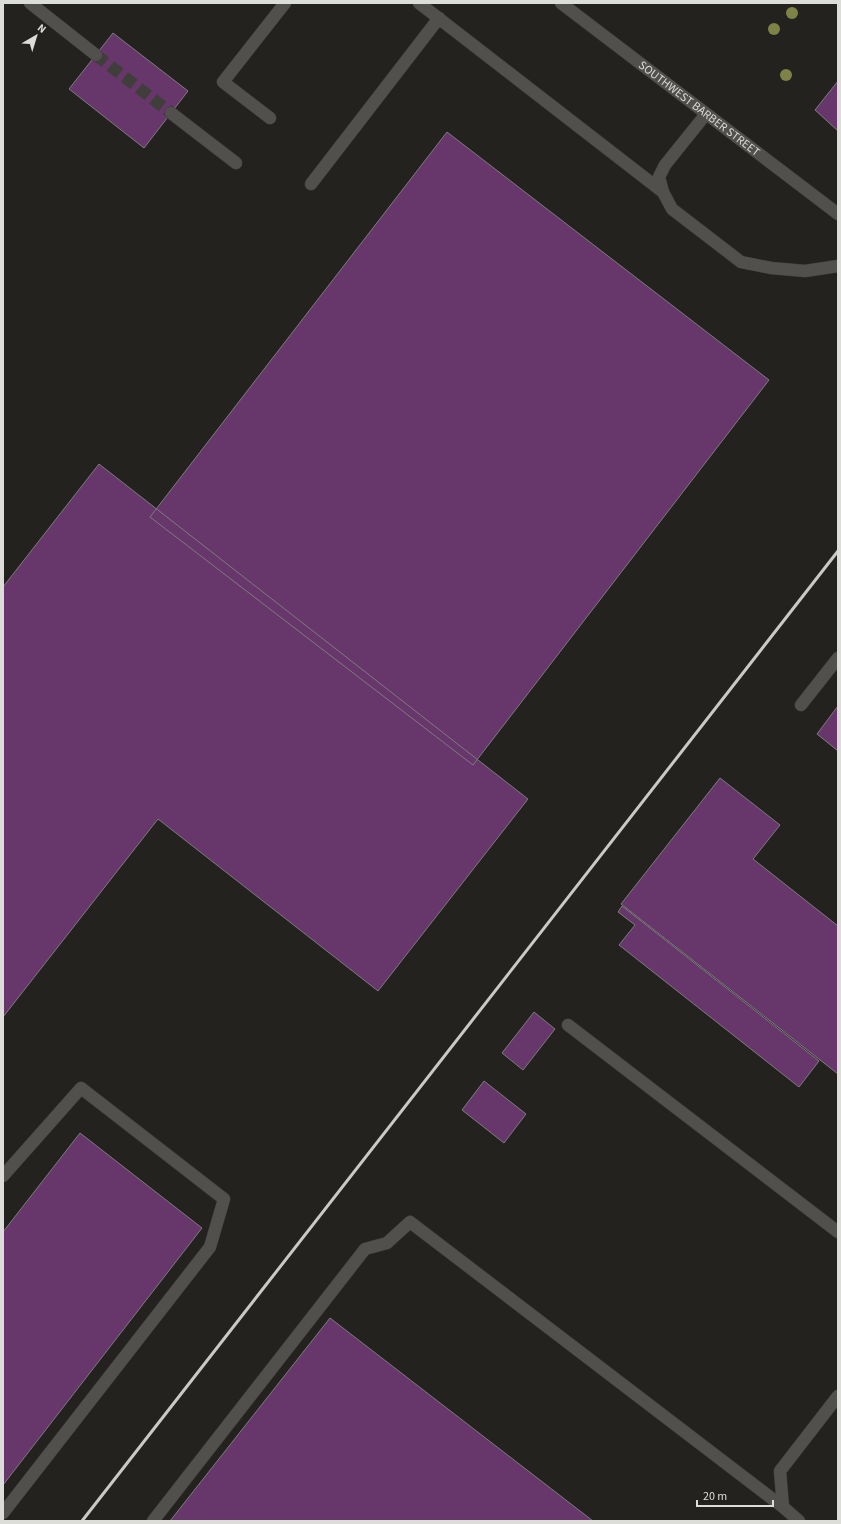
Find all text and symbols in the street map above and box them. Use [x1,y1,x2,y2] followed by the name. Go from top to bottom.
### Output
[16,16,56,56] north arrow
[34,20,49,37] text: N
[635,57,764,161] street label: SOUTHWEST BARBER STREET
[697,1482,773,1508] scale bar
[703,1488,727,1505] text: 20 m

